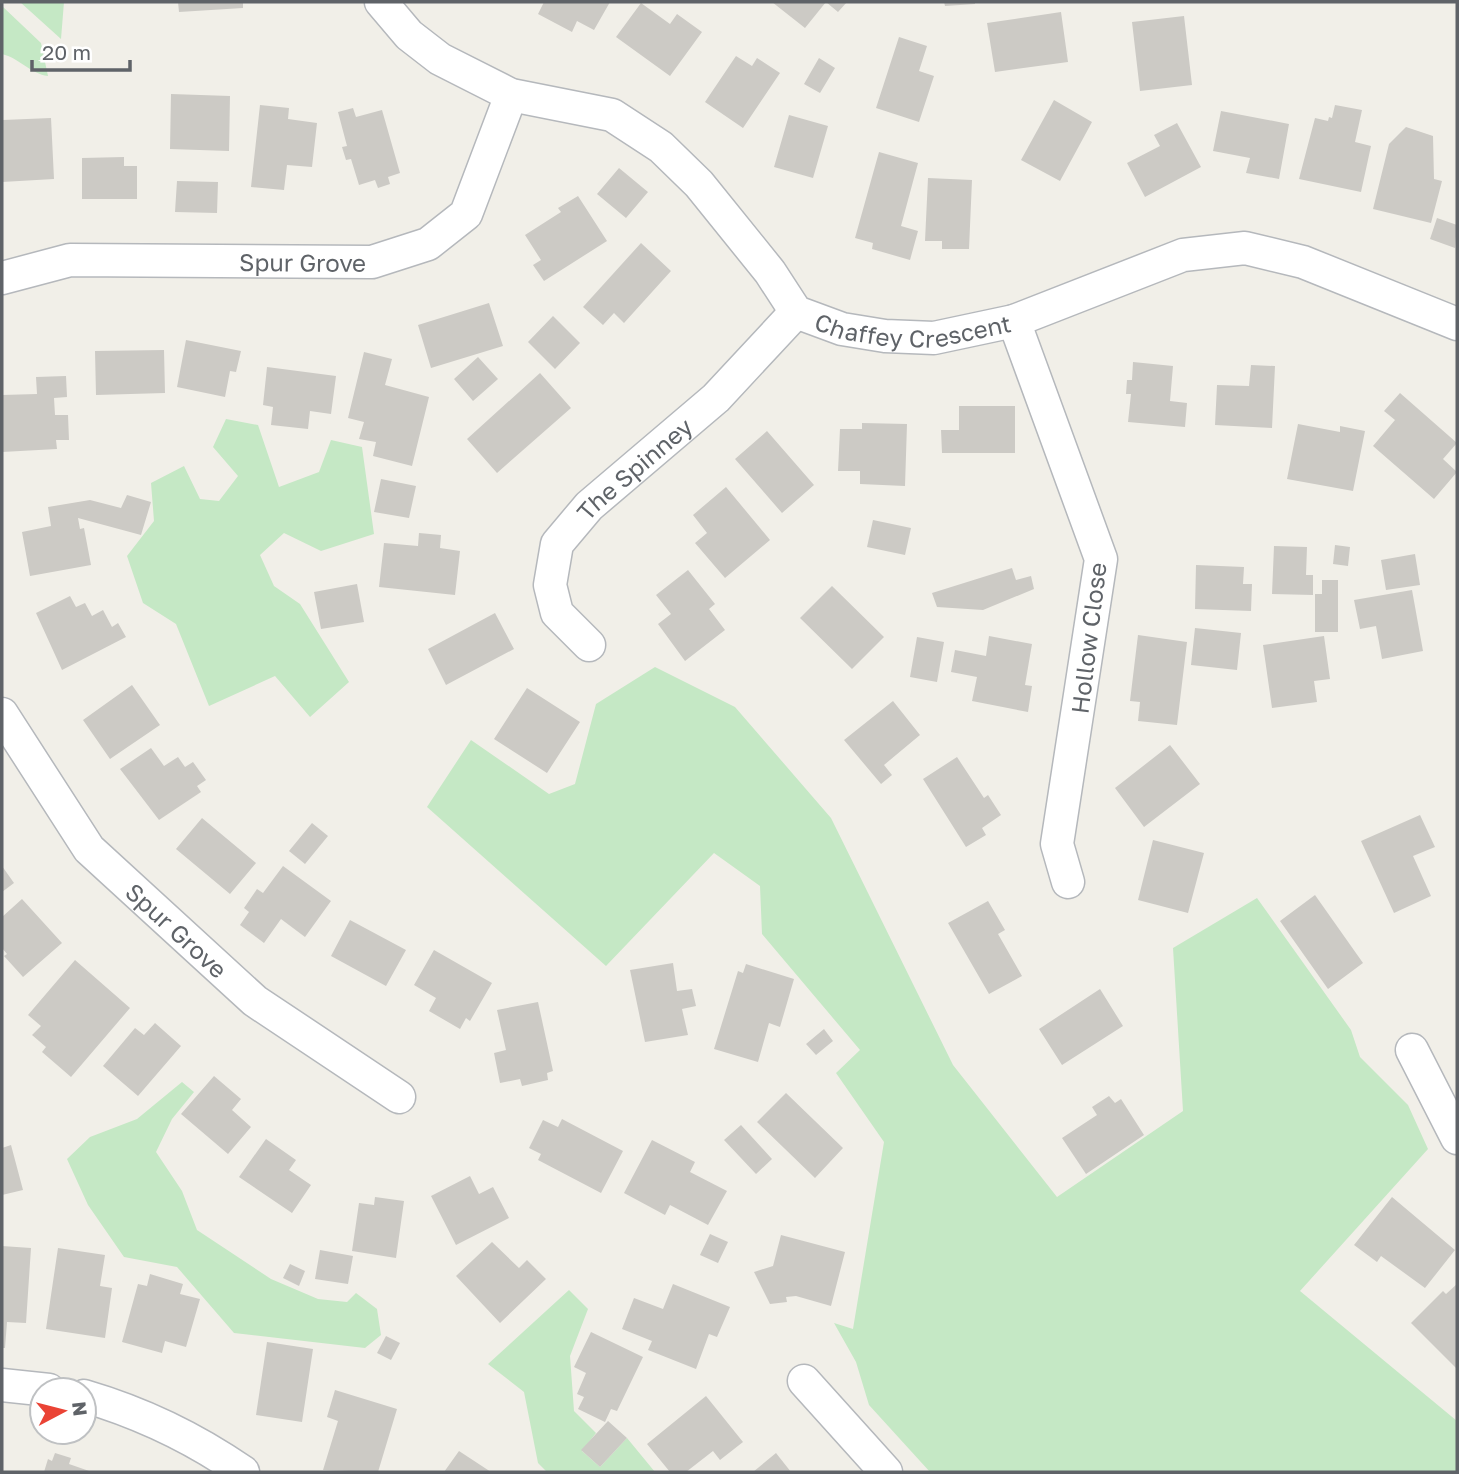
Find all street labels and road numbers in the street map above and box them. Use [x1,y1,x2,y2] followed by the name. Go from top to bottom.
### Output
[239,247,366,276] street label: Spur Grove
[811,306,1013,353] street label: Chaffey Crescent
[570,411,697,525] street label: The Spinney
[1064,561,1112,715] street label: Hollow Close
[120,876,234,983] street label: Spur Grove

